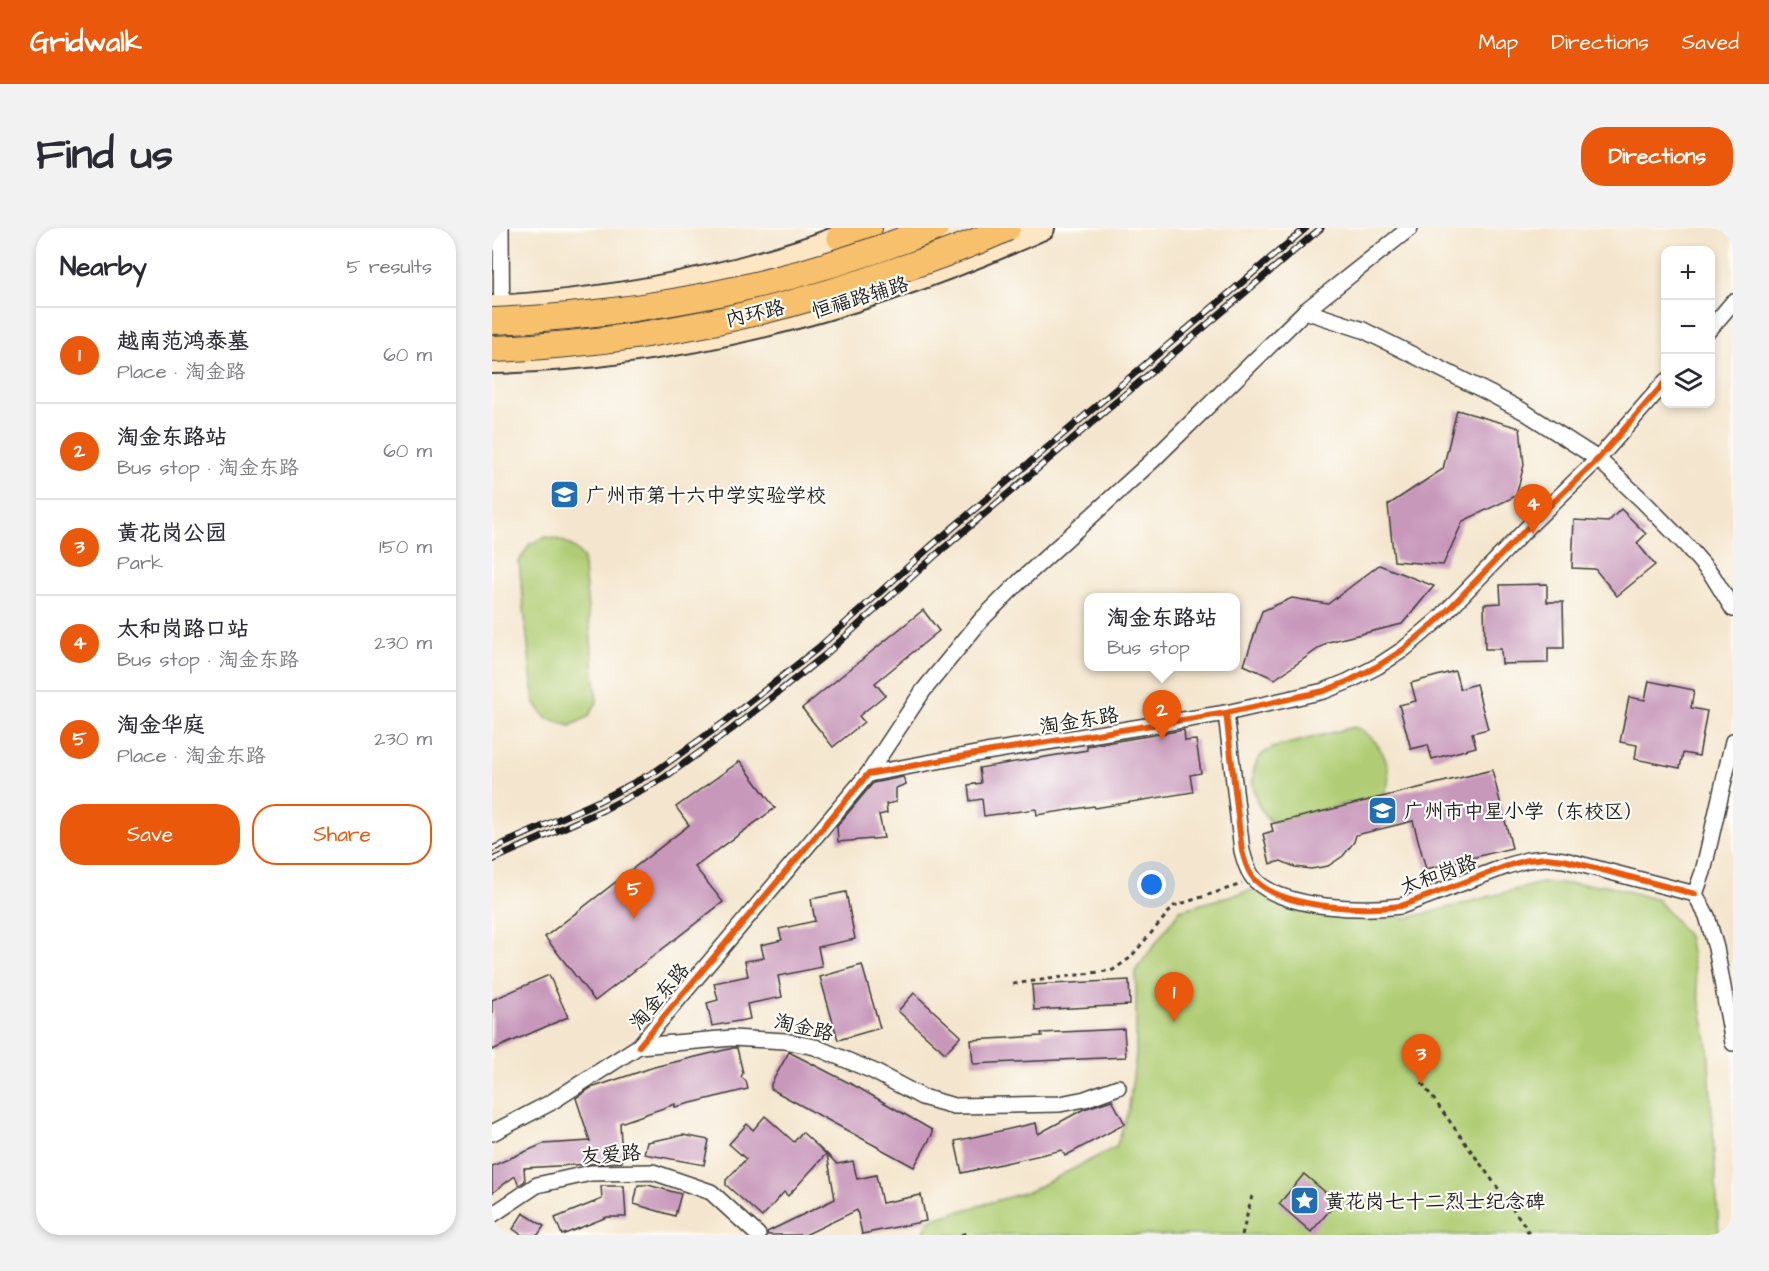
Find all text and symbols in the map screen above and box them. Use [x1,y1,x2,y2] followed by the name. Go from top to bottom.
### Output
[30,23,142,62] text: Gridwalk
[1478,28,1518,57] text: Map
[1551,28,1649,57] text: Directions
[1682,28,1739,57] text: Saved
[36,127,173,185] text: Find us
[1581,127,1733,186] button: Directions
[1661,246,1715,408] map controls
[1661,246,1715,300] button: +
[60,249,147,285] text: Nearby
[347,253,432,281] text: 5 results
[808,270,913,326] street label: 恒福路辅路
[723,293,789,334] street label: 内环路
[1661,300,1715,354] button: −
[117,326,249,357] text: 越南范鸿泰墓
[78,341,81,369] text: 1
[383,341,432,369] text: 60 m
[1661,354,1715,408] button: layers
[117,358,245,386] text: Place · 淘金路
[117,422,227,453] text: 淘金东路站
[74,437,85,465] text: 2
[383,437,432,465] text: 60 m
[117,454,299,482] text: Bus stop · 淘金东路
[549,479,581,511] school or university icon: 广州市第十六中学实验学校
[586,482,826,510] place label: 广州市第十六中学实验学校
[1514,484,1552,534] pin: 4
[117,518,227,549] text: 黄花岗公园
[74,533,85,561] text: 3
[379,533,432,561] text: 150 m
[117,549,163,577] text: Park
[1084,593,1240,671] popup
[1107,603,1217,634] text: 淘金东路站
[117,614,249,645] text: 太和岗路口站
[73,629,86,657] text: 4
[374,629,432,657] text: 230 m
[1107,634,1190,662] text: Bus stop
[117,646,299,674] text: Bus stop · 淘金东路
[1142,690,1182,740] pin: 2
[1037,701,1122,741] street label: 淘金东路
[117,710,205,741] text: 淘金华庭
[72,725,87,753] text: 5
[374,725,432,753] text: 230 m
[117,742,265,770] text: Place · 淘金东路
[1367,795,1399,827] school or university icon: 广州市中星小学（东校区）
[1404,798,1644,826] place label: 广州市中星小学（东校区）
[60,804,240,865] button: Save
[252,804,432,865] button: Share
[1396,848,1482,902] street label: 太和岗路
[614,870,654,919] pin: 5
[1137,870,1166,899] your location
[623,956,697,1036] street label: 淘金东路
[1154,972,1194,1022] pin: 1
[771,1008,837,1049] street label: 淘金路
[1402,1034,1440,1084] pin: 3
[580,1139,643,1171] street label: 友爱路
[1288,1185,1320,1217] place icon: 黄花岗七十二烈士纪念碑
[1325,1188,1545,1216] place label: 黄花岗七十二烈士纪念碑

